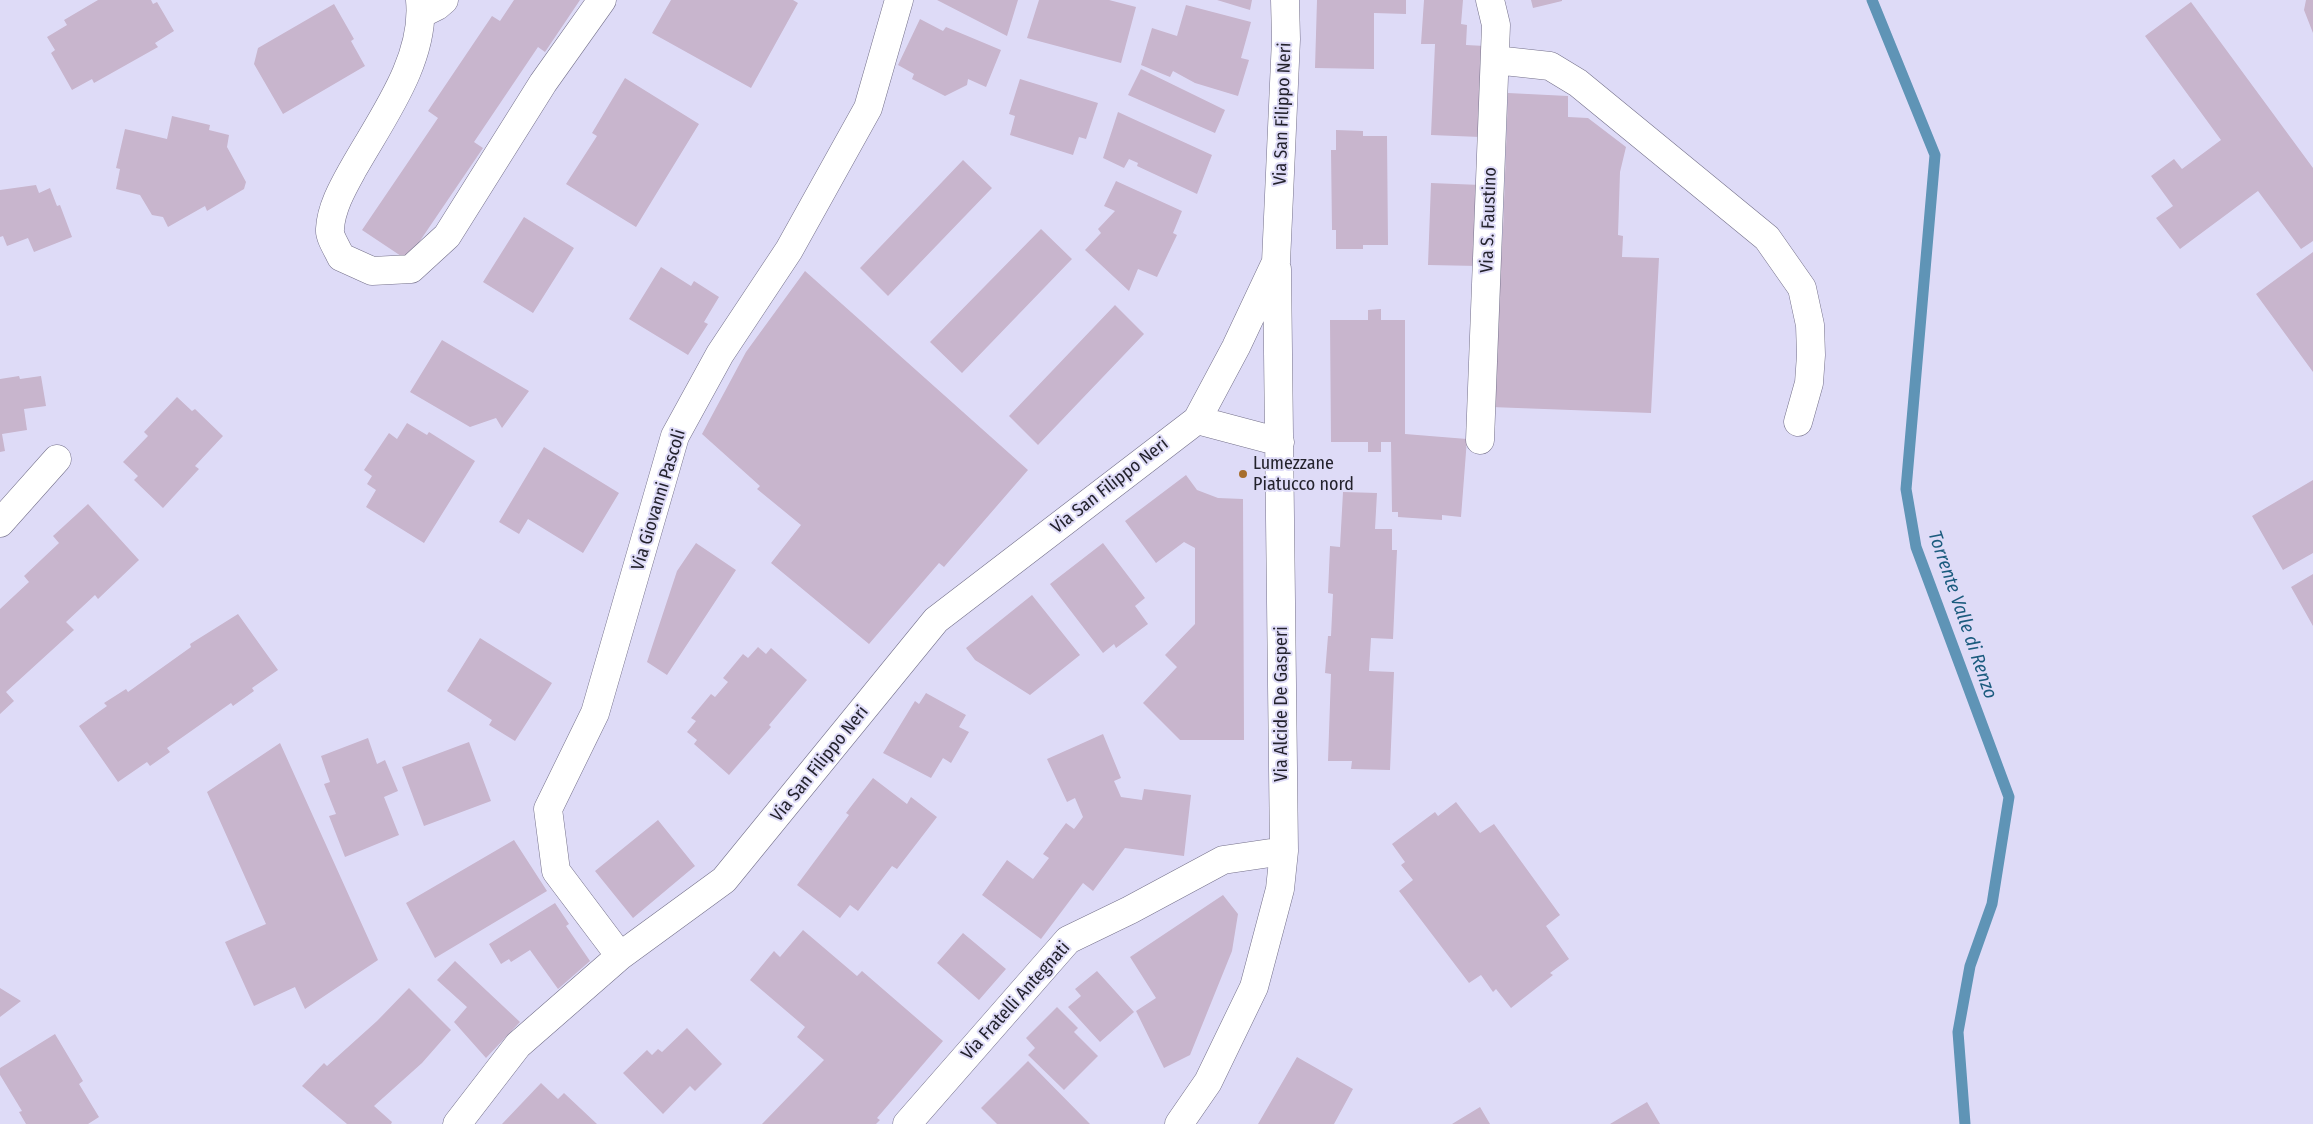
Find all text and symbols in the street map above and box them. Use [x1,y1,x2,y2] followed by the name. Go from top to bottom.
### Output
[1270,42,1296,186] street label: Via San Filippo Neri
[1476,167,1502,273] street label: Via S. Faustino
[627,427,691,573] street label: Via Giovanni Pascoli
[1047,434,1173,538] street label: Via San Filippo Neri
[1253,453,1354,496] place label: Lumezzane Piatucco nord
[1237,468,1249,480] marker: Lumezzane Piatucco nord
[1923,528,2001,702] water label: Torrente Valle di Renzo
[1271,626,1293,782] street label: Via Alcide De Gasperi
[767,702,873,826] street label: Via San Filippo Neri
[957,937,1075,1065] street label: Via Fratelli Antegnati

